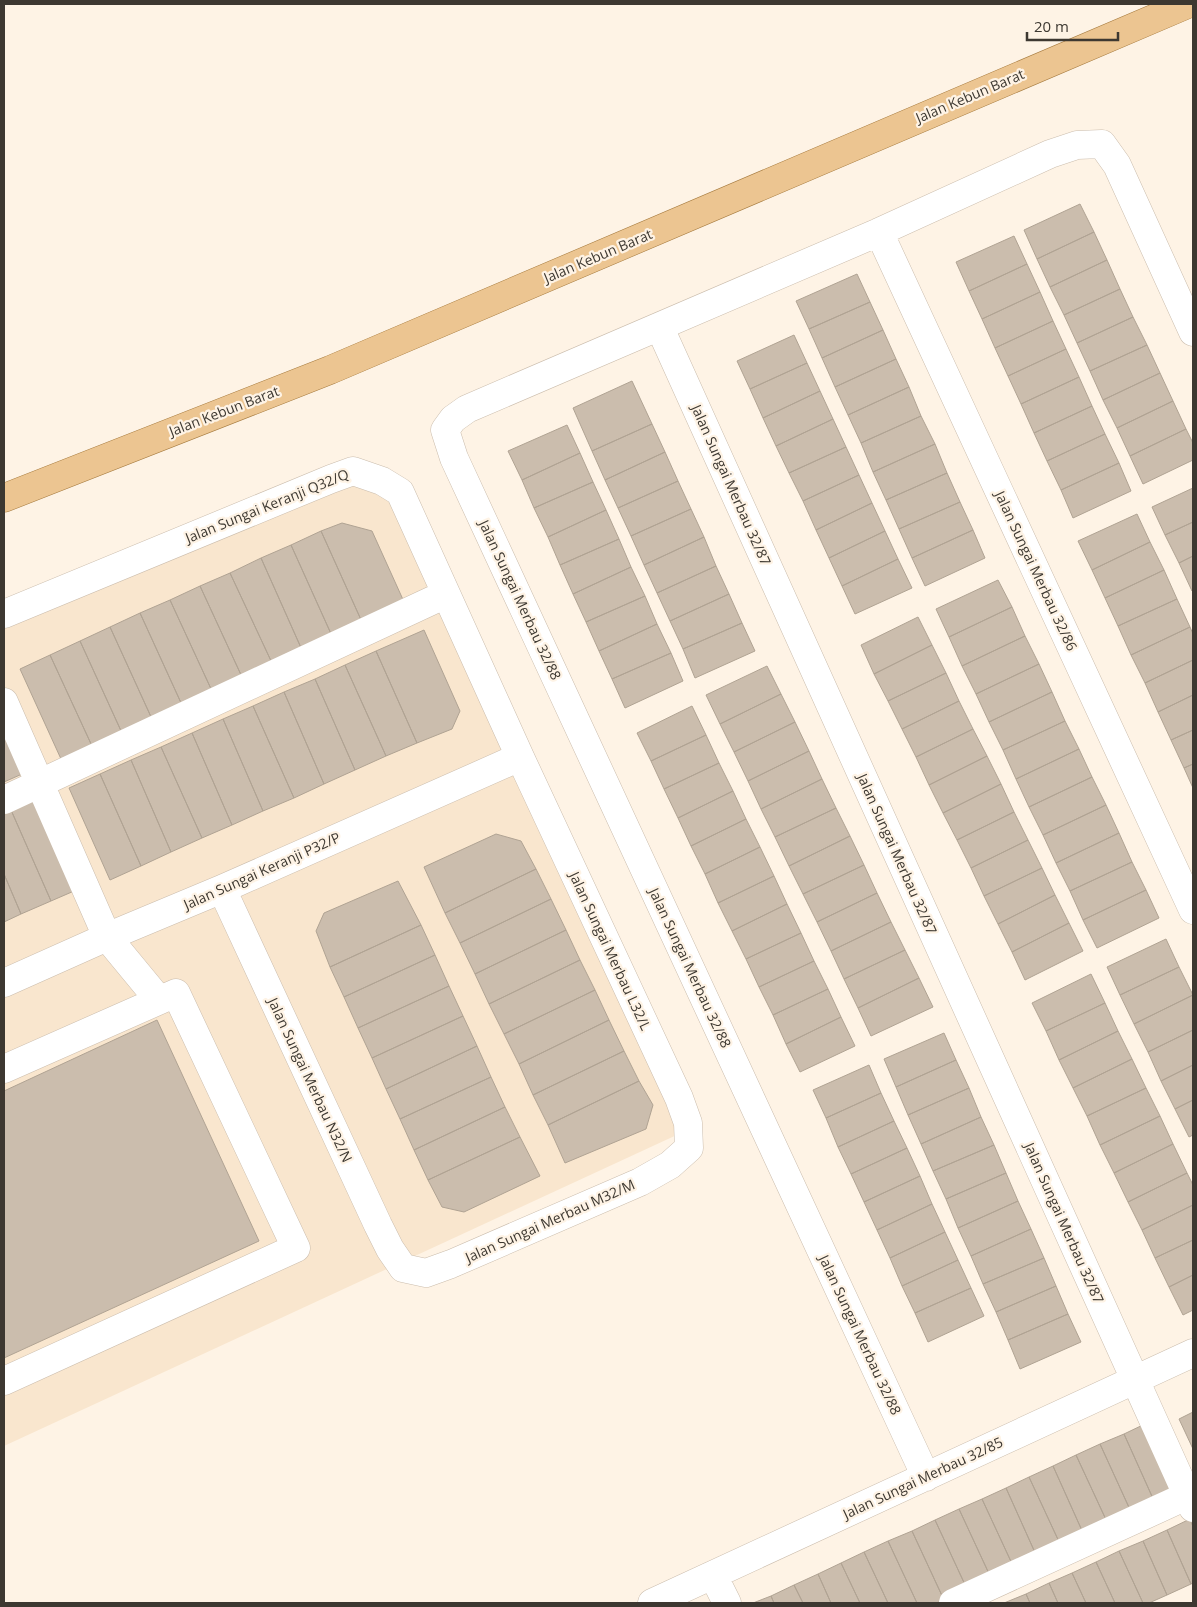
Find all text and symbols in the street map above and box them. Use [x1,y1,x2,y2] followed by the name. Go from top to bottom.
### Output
[1027,10,1118,42] scale bar
[1034,16,1069,36] text: 20 m
[911,64,1027,128] street label: Jalan Kebun Barat
[539,224,655,288] street label: Jalan Kebun Barat
[164,381,281,441] street label: Jalan Kebun Barat
[687,399,776,568] street label: Jalan Sungai Merbau 32/87
[180,464,351,548] street label: Jalan Sungai Keranji Q32/Q
[990,486,1082,654] street label: Jalan Sungai Merbau 32/86
[474,515,566,683] street label: Jalan Sungai Merbau 32/88
[853,768,942,937] street label: Jalan Sungai Merbau 32/87
[179,827,343,915] street label: Jalan Sungai Keranji P32/P
[564,867,656,1033] street label: Jalan Sungai Merbau L32/L
[644,883,736,1051] street label: Jalan Sungai Merbau 32/88
[263,993,357,1165] street label: Jalan Sungai Merbau N32/N
[1020,1137,1109,1306] street label: Jalan Sungai Merbau 32/87
[460,1175,637,1267] street label: Jalan Sungai Merbau M32/M
[814,1250,906,1418] street label: Jalan Sungai Merbau 32/88
[838,1432,1006,1524] street label: Jalan Sungai Merbau 32/85

